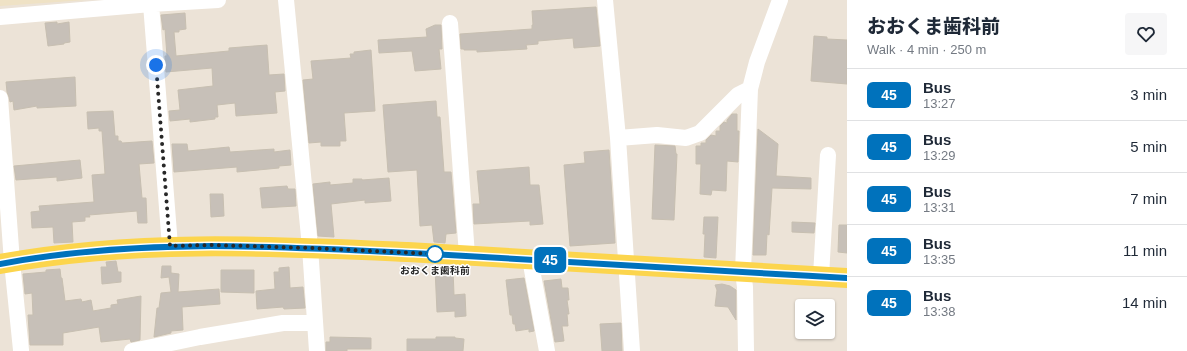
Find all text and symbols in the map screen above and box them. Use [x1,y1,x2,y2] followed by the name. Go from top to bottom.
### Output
[1125,13,1167,55] button: heart
[867,16,1000,37] text: おおくま歯科前
[867,42,986,57] text: Walk · 4 min · 250 m
[146,55,166,75] your location
[923,79,951,96] text: Bus
[1130,86,1167,103] text: 3 min
[881,87,897,103] text: 45
[923,96,956,111] text: 13:27
[923,131,951,148] text: Bus
[1130,138,1167,155] text: 5 min
[881,139,897,155] text: 45
[923,148,956,163] text: 13:29
[923,183,951,200] text: Bus
[1130,190,1167,207] text: 7 min
[881,191,897,207] text: 45
[923,200,956,215] text: 13:31
[923,235,951,252] text: Bus
[1123,242,1167,259] text: 11 min
[881,243,897,259] text: 45
[426,245,444,263] marker: おおくま歯科前
[532,247,568,273] line badge: 45
[542,252,558,268] text: 45
[923,252,956,267] text: 13:35
[400,265,470,276] place label: おおくま歯科前
[923,287,951,304] text: Bus
[1122,294,1167,311] text: 14 min
[881,295,897,311] text: 45
[795,299,835,339] map controls
[795,299,835,339] button: layers
[923,304,956,319] text: 13:38

